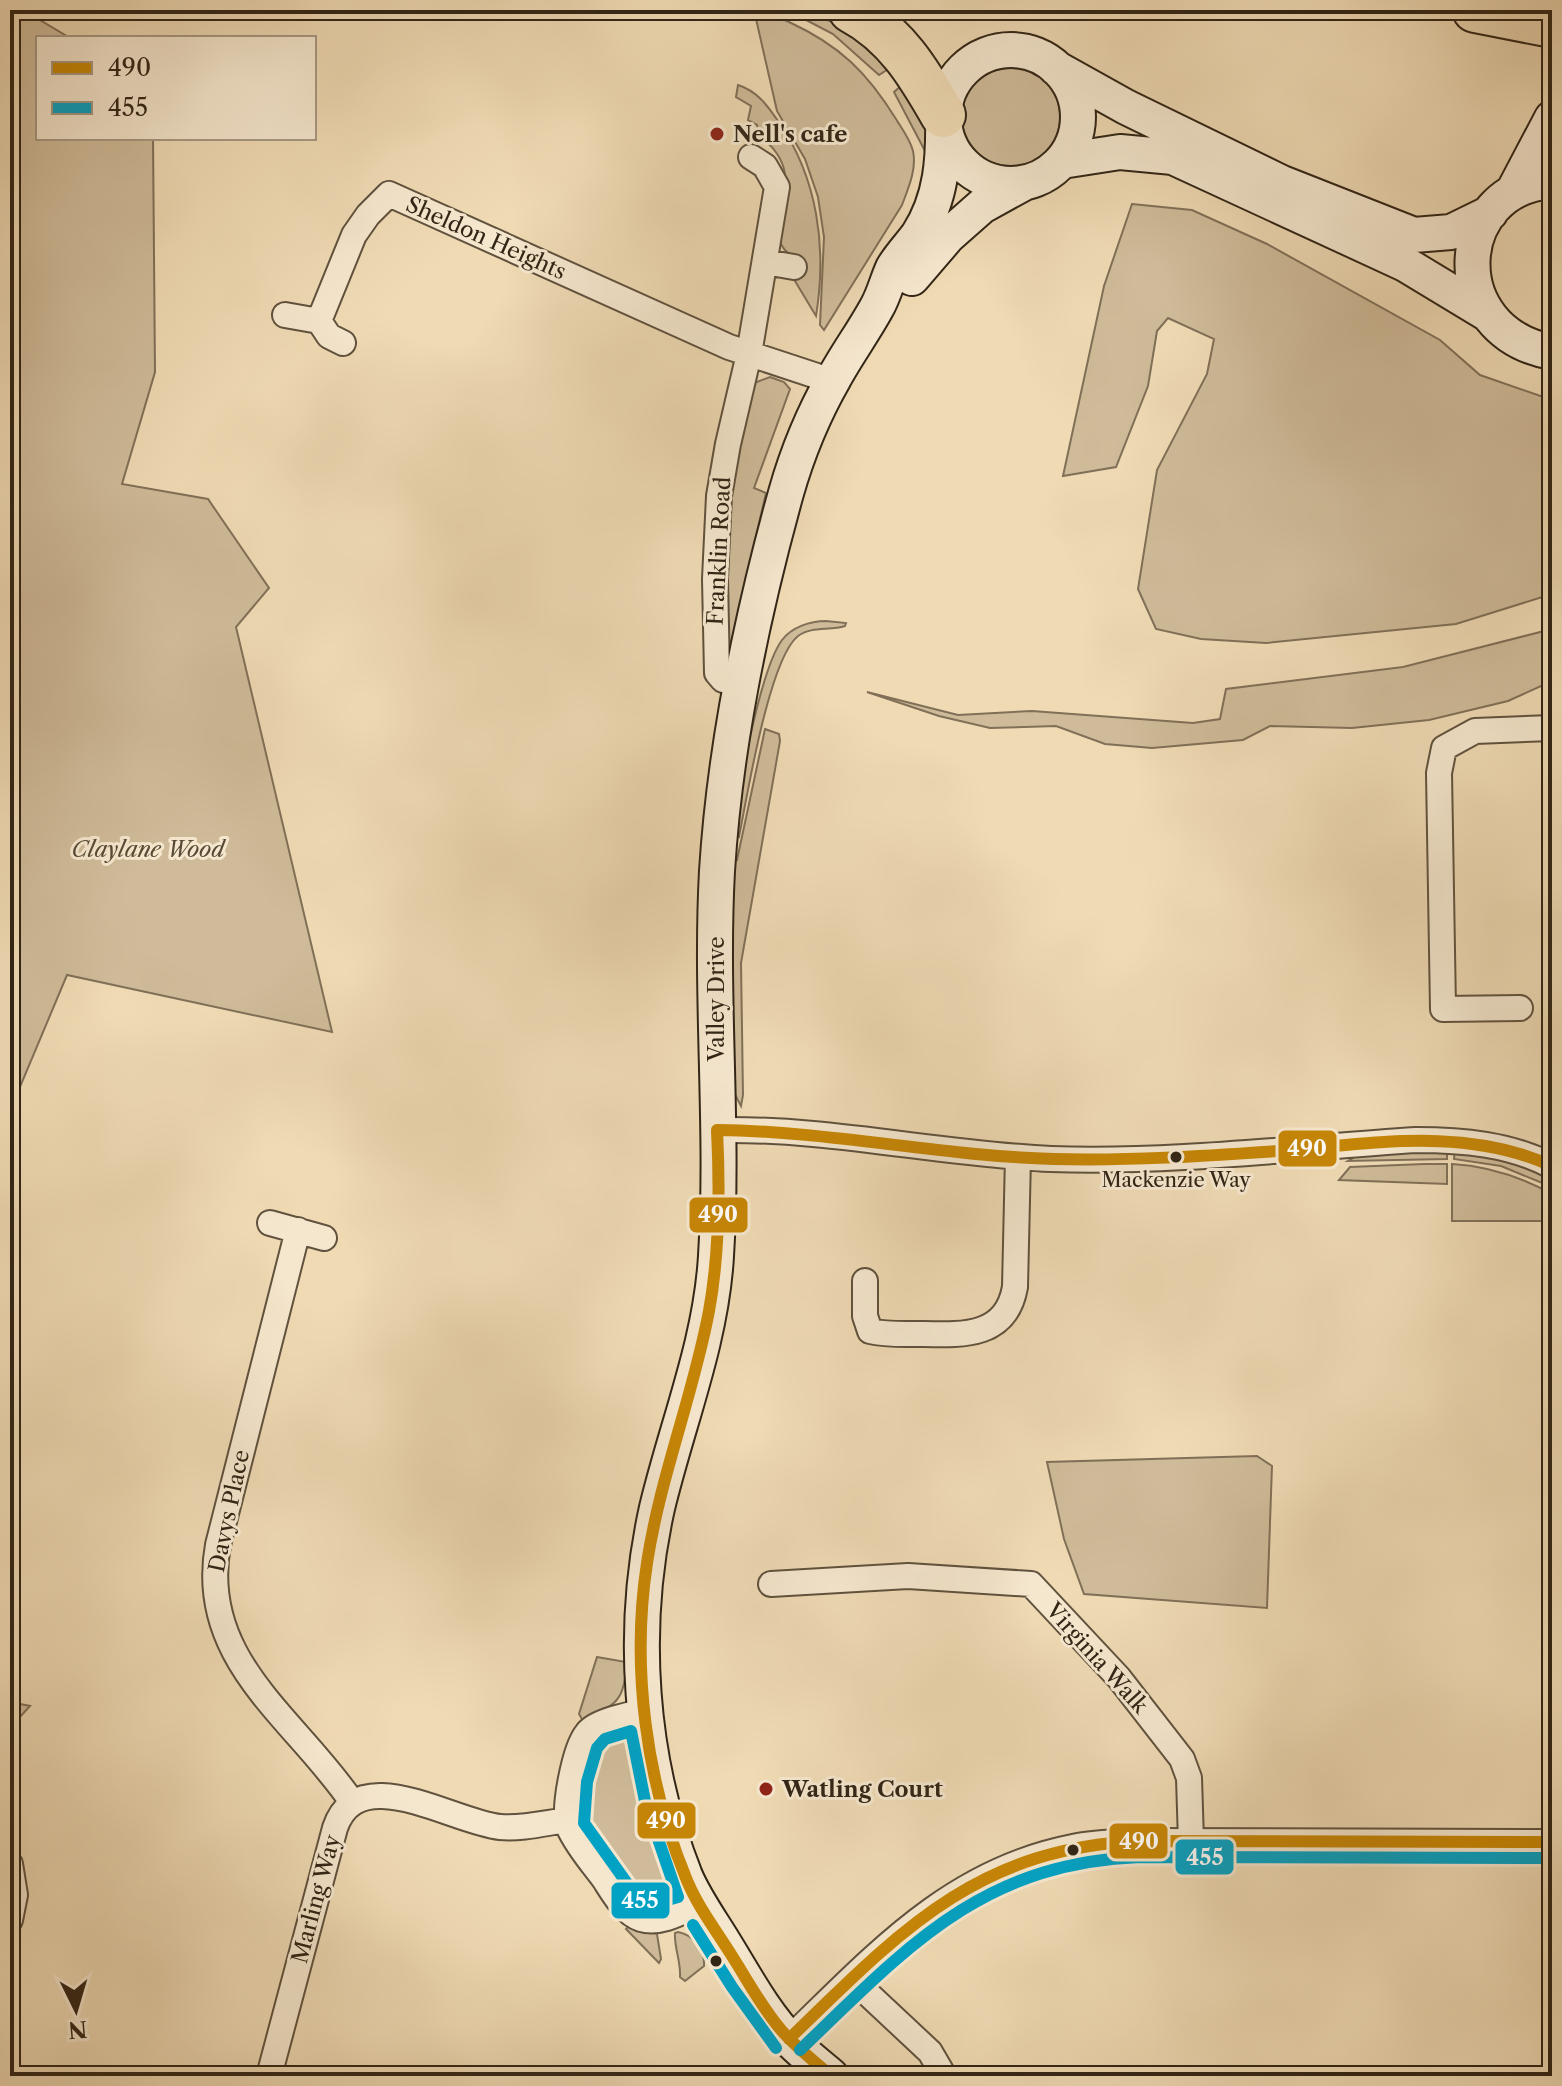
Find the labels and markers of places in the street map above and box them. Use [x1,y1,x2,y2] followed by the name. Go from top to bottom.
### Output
[733,121,848,148] place label: Nell's cafe
[708,125,726,143] marker: Nell's cafe
[1168,1149,1184,1165] marker: Mackenzie Way
[1101,1168,1251,1192] place label: Mackenzie Way
[781,1776,943,1803] place label: Watling Court
[757,1780,775,1798] marker: Watling Court
[1065,1842,1081,1858] unlabelled marker
[708,1953,724,1969] unlabelled marker

